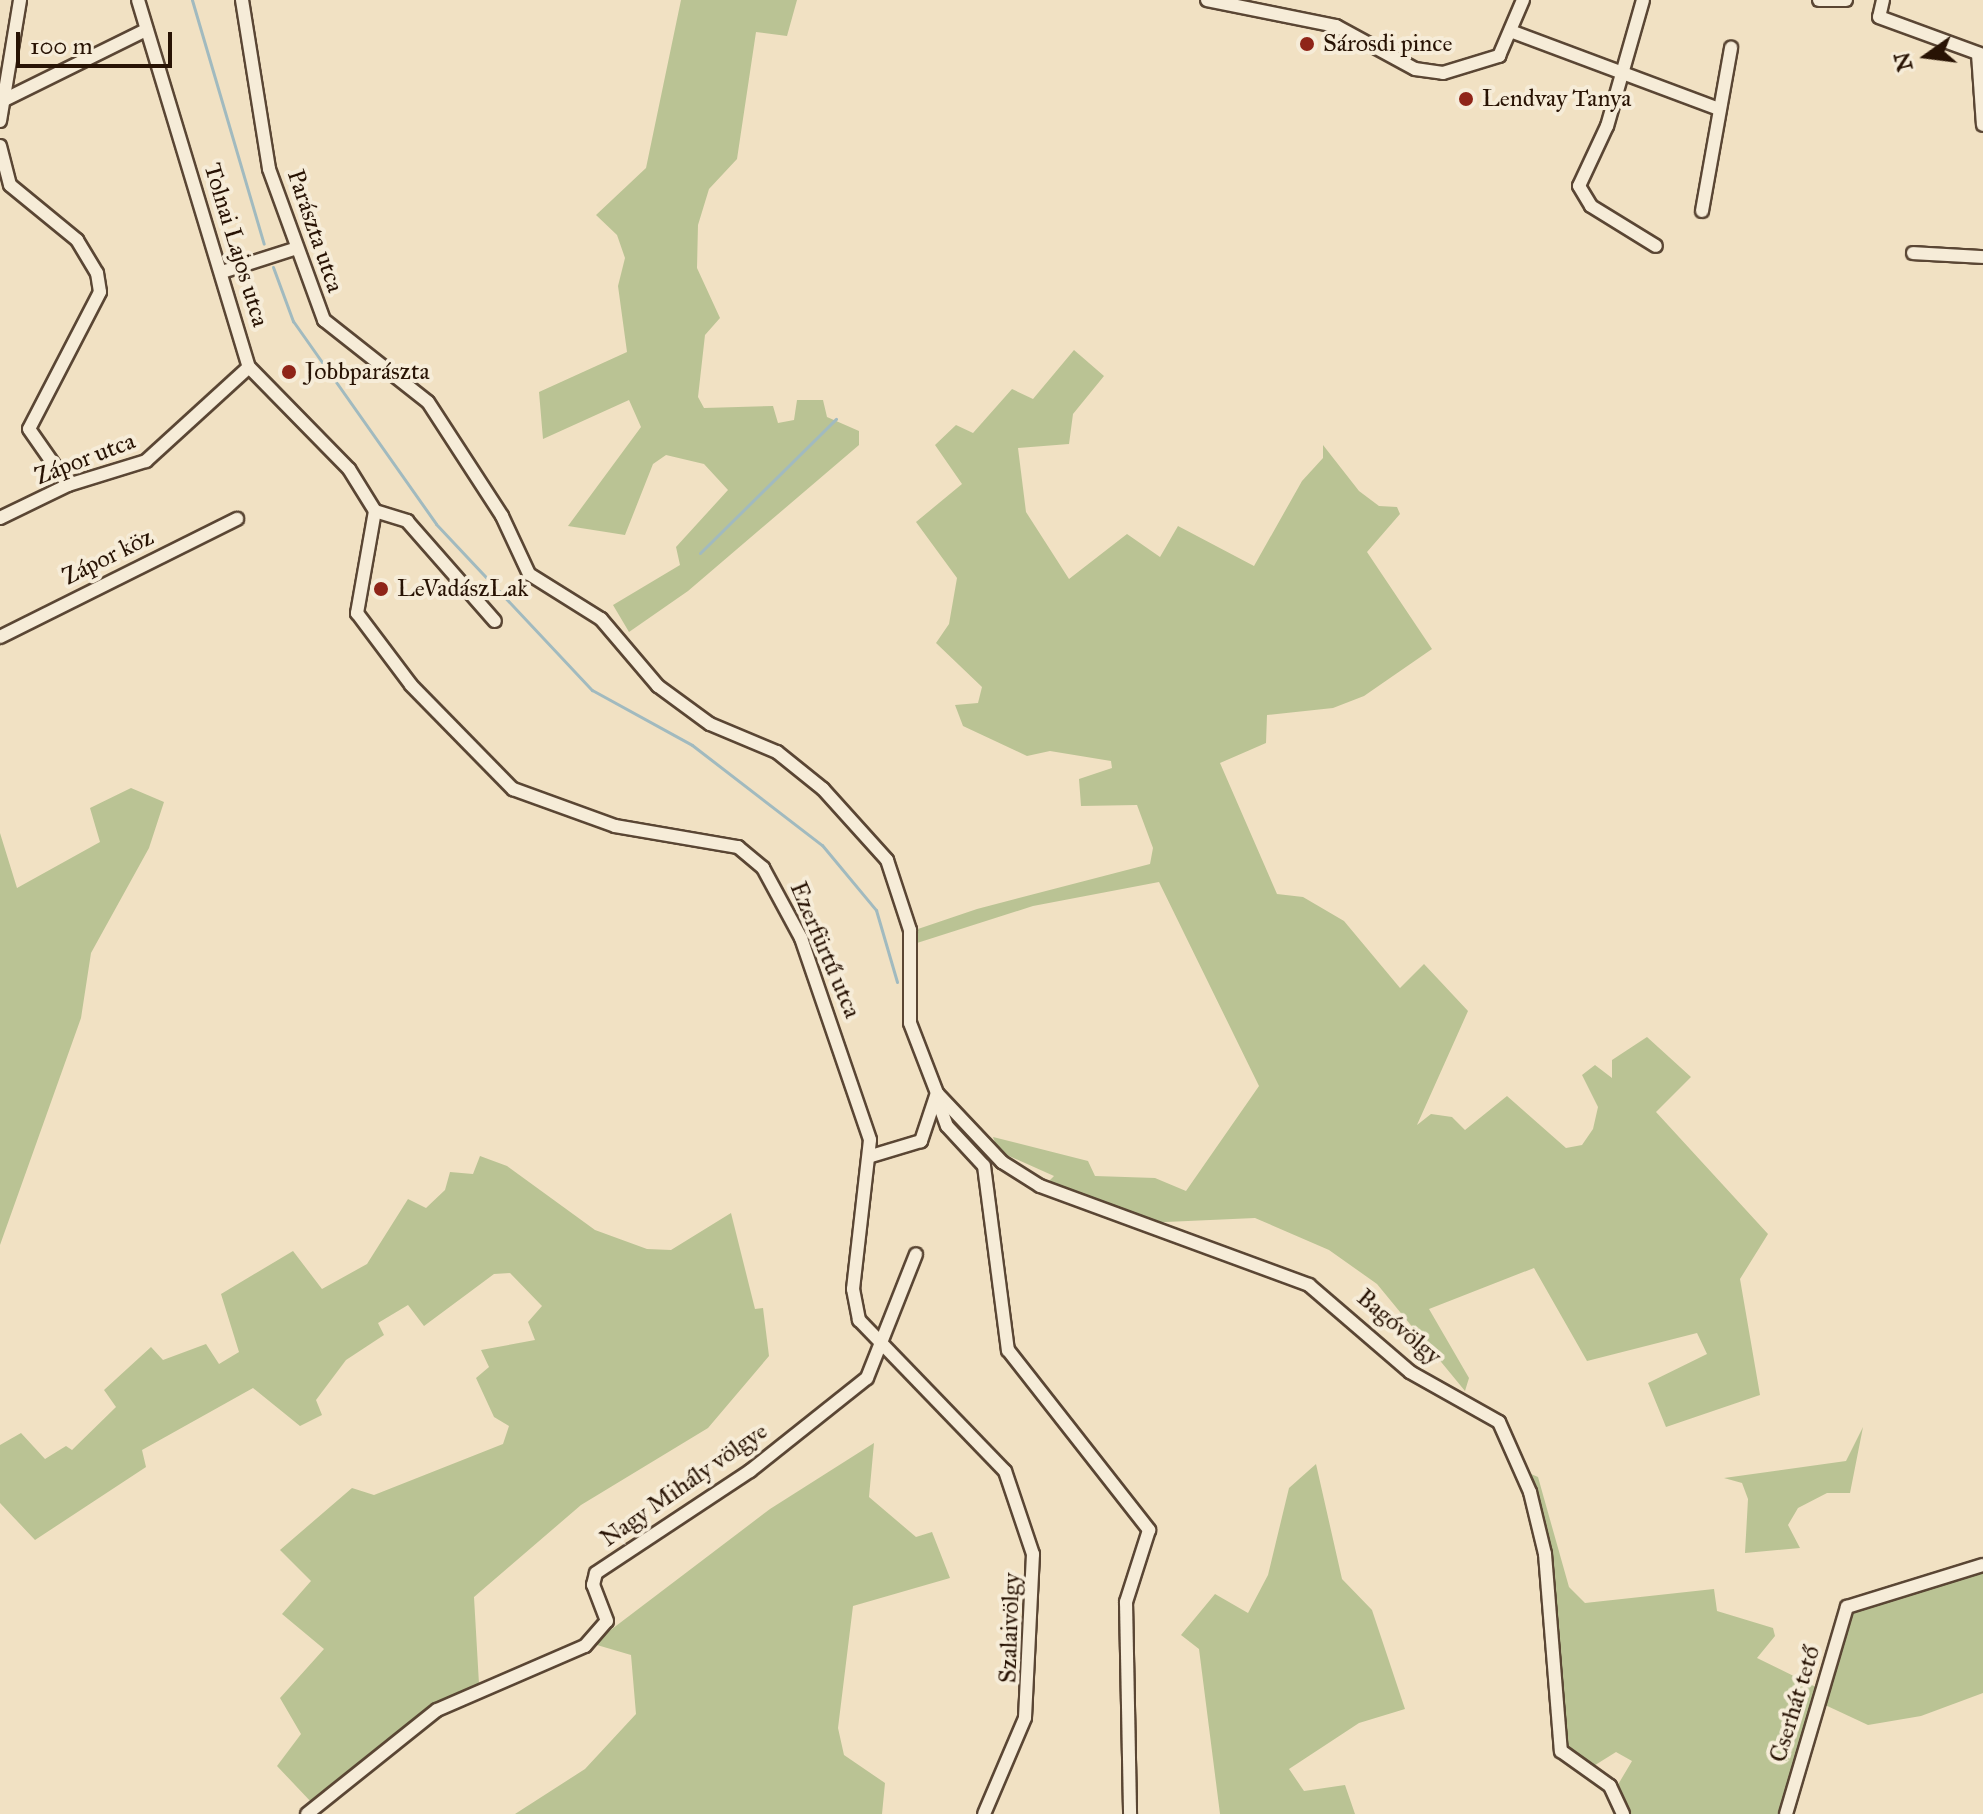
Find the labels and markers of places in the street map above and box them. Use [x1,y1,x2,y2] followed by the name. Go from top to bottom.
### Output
[1323,30,1452,58] place label: Sárosdi pince
[1298,35,1316,53] marker: Sárosdi pince
[1482,85,1631,113] place label: Lendvay Tanya
[1457,90,1475,108] marker: Lendvay Tanya
[305,358,430,386] place label: Jobbparászta
[280,363,298,381] marker: Jobbparászta
[397,575,528,603] place label: LeVadászLak
[372,580,390,598] marker: LeVadászLak

